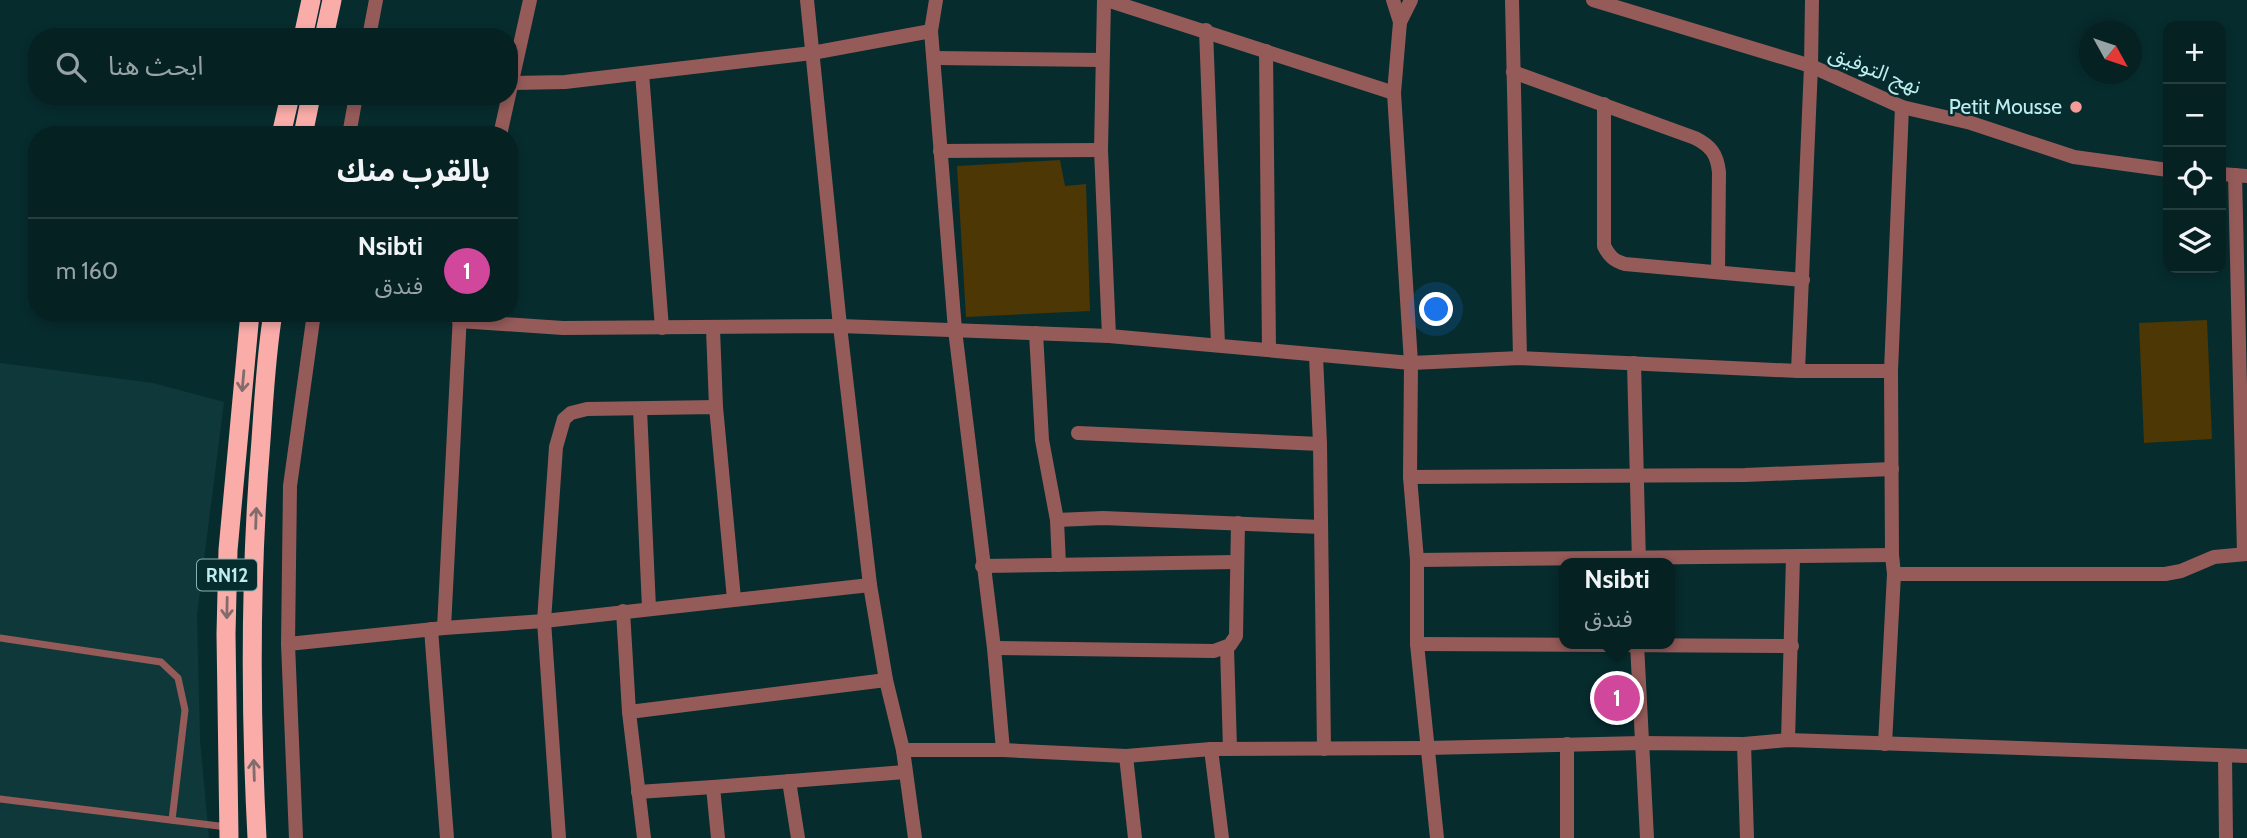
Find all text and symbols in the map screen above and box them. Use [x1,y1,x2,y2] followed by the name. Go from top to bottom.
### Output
[2079,21,2142,84] north arrow
[2163,21,2226,273] map controls
[2163,21,2226,84] button: +
[28,28,518,105] search box
[1824,40,1925,102] street label: نهج التوفيق
[52,48,90,86] icon: search
[108,50,203,82] text: ابحث هنا
[2163,84,2226,147] button: −
[1949,94,2062,119] place label: Petit Mousse
[2068,99,2084,115] marker: Petit Mousse
[2163,147,2226,210] button: locate
[337,152,490,189] text: بالقرب منك
[2163,210,2226,273] button: layers
[358,230,423,262] text: Nsibti
[56,257,118,285] text: 160 m
[463,257,471,285] text: 1
[375,272,423,300] text: فندق
[1419,292,1453,326] your location
[237,369,250,392] one-way arrow
[249,507,262,530] one-way arrow
[1559,558,1675,649] popup
[197,560,257,590] road number: RN12
[1584,563,1650,595] text: Nsibti
[220,596,233,619] one-way arrow
[1584,605,1633,633] text: فندق
[1594,672,1640,724] pin: 1
[248,759,261,782] one-way arrow

